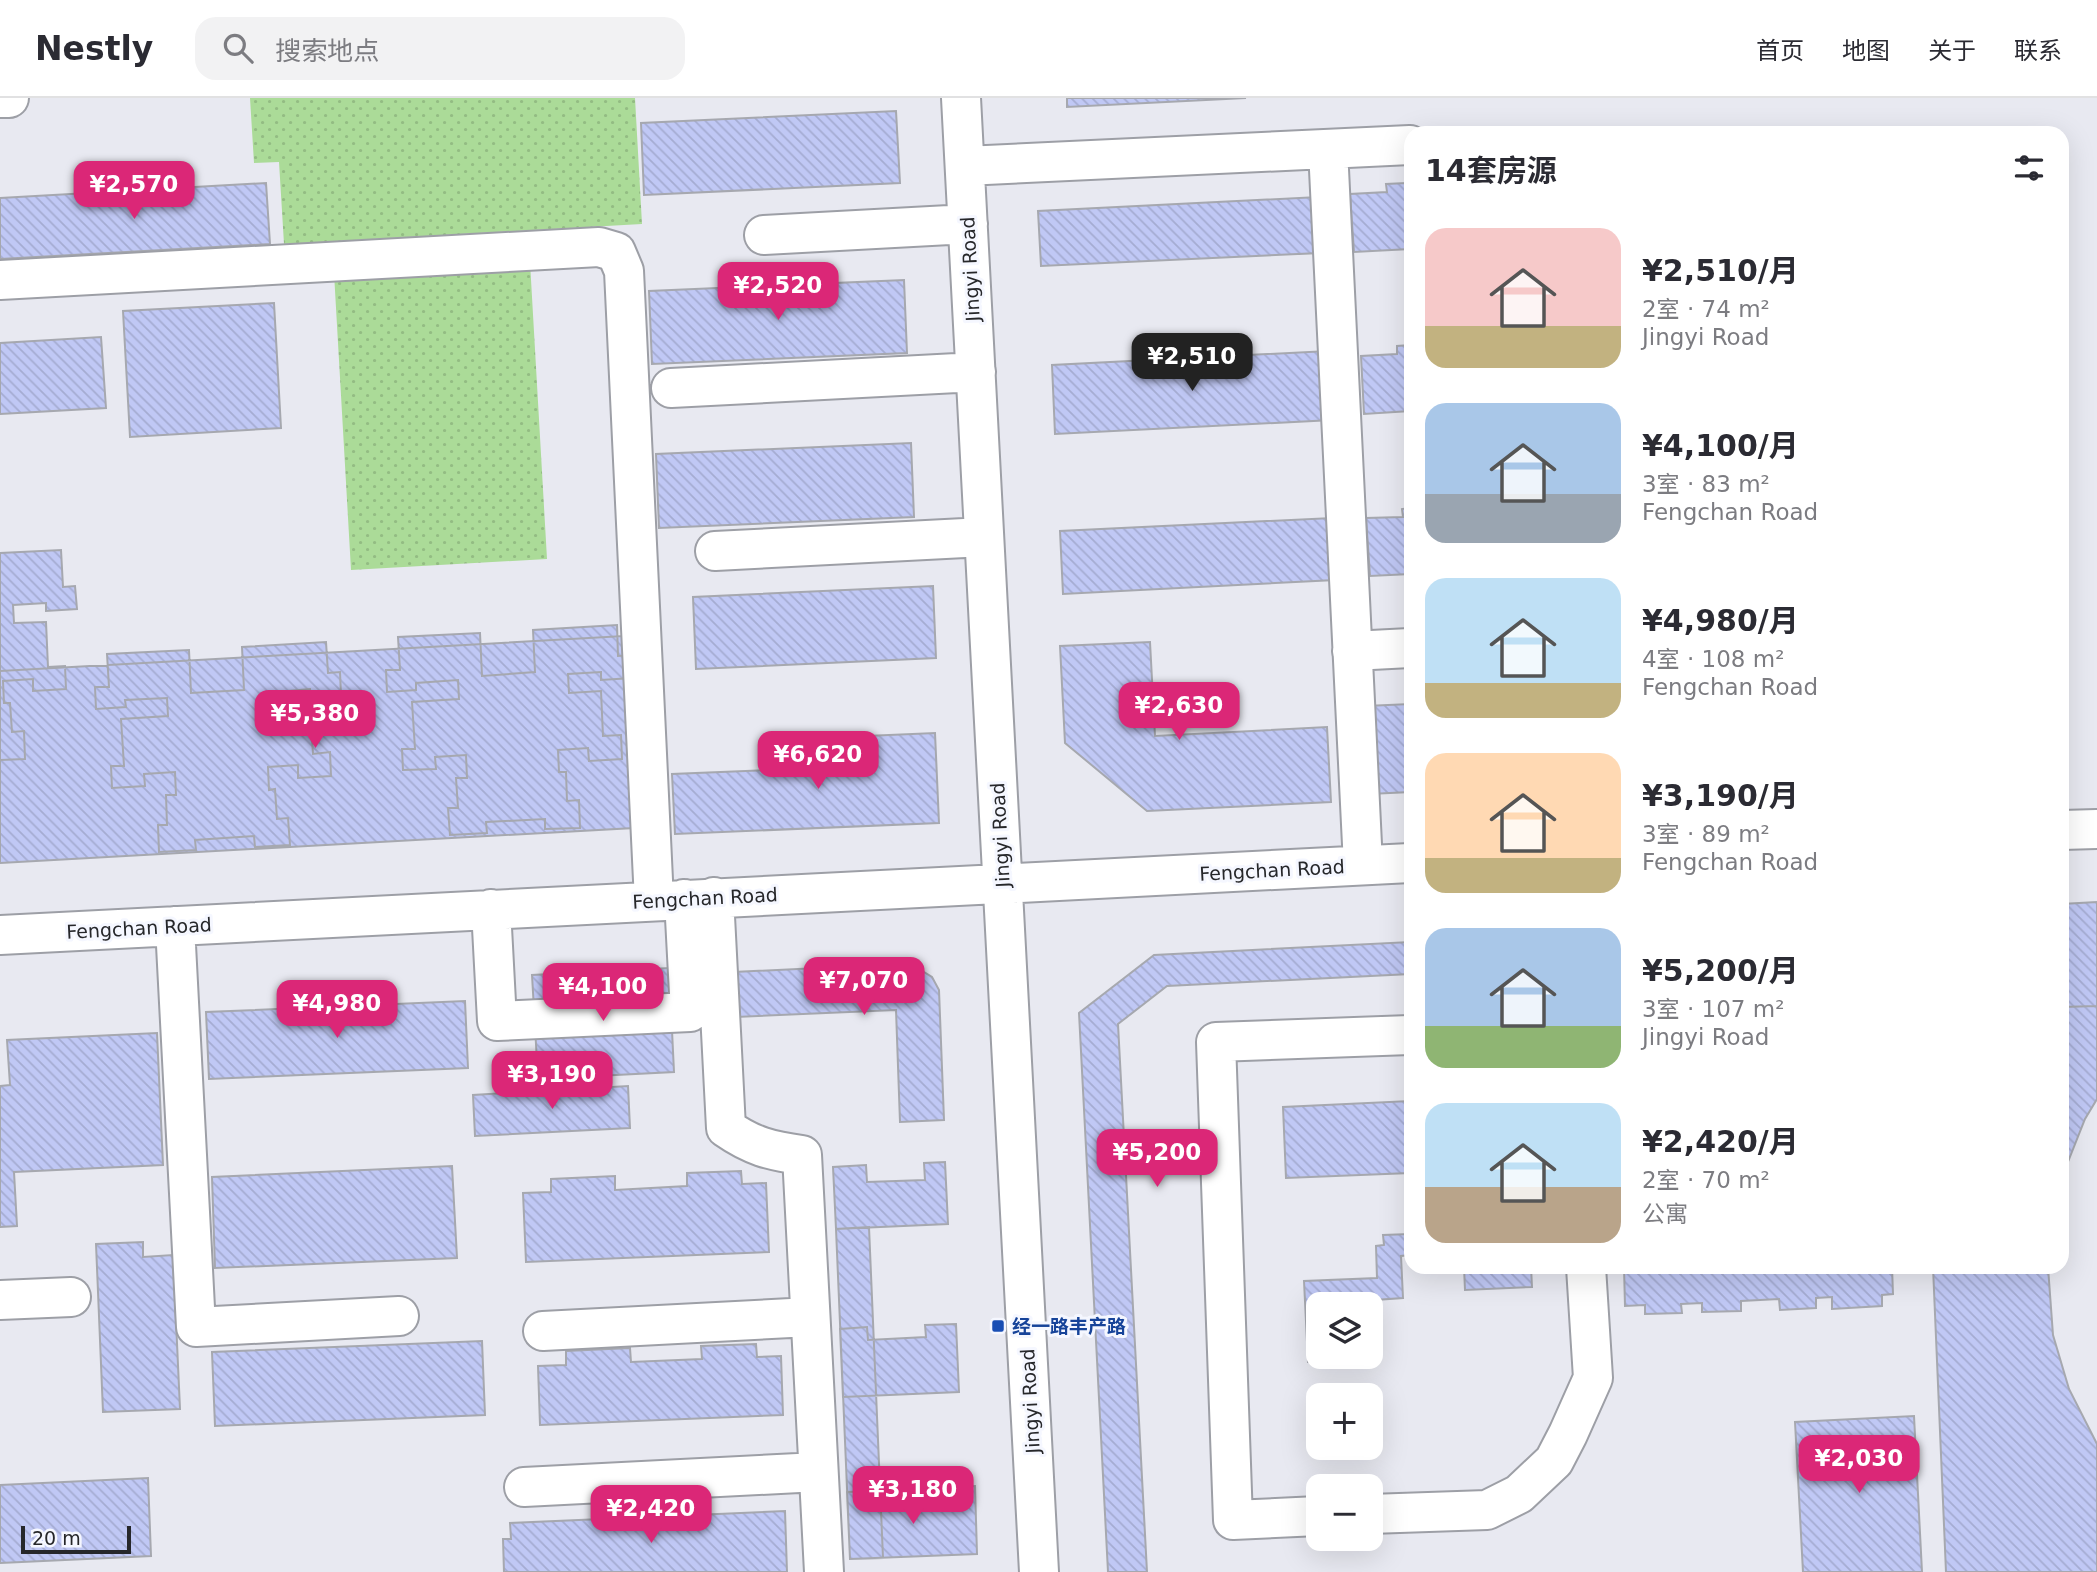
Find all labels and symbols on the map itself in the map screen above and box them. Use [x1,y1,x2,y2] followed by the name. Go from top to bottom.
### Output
[77,162,191,221] pin: ¥2,570
[956,216,984,323] street label: Jingyi Road
[721,262,835,322] pin: ¥2,520
[1135,334,1249,393] pin: ¥2,510
[1122,682,1236,742] pin: ¥2,630
[258,690,372,750] pin: ¥5,380
[761,732,875,791] pin: ¥6,620
[986,782,1014,889] street label: Jingyi Road
[1199,855,1345,885] street label: Fengchan Road
[632,883,778,913] street label: Fengchan Road
[66,913,212,943] street label: Fengchan Road
[807,958,921,1017] pin: ¥7,070
[546,964,660,1023] pin: ¥4,100
[280,981,394,1040] pin: ¥4,980
[495,1052,609,1111] pin: ¥3,190
[1100,1130,1214,1189] pin: ¥5,200
[1012,1315,1126,1337] place label: 经一路丰产路
[990,1318,1006,1334] marker: 经一路丰产路
[1016,1348,1044,1455] street label: Jingyi Road
[1802,1436,1916,1495] pin: ¥2,030
[856,1466,970,1526] pin: ¥3,180
[594,1486,708,1545] pin: ¥2,420
[21,1523,131,1555] scale bar

